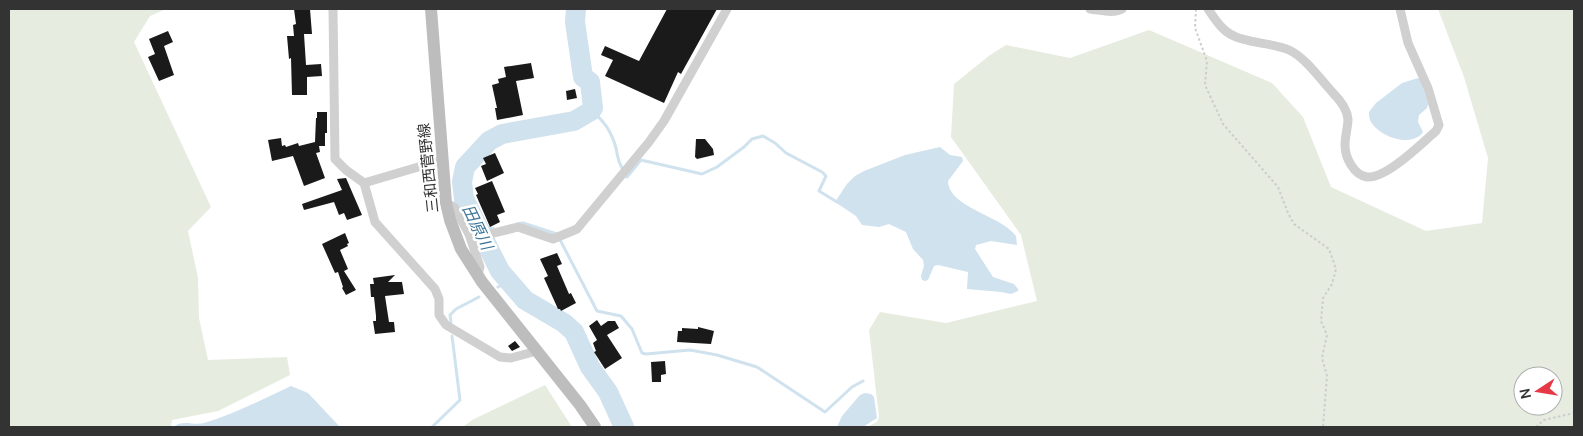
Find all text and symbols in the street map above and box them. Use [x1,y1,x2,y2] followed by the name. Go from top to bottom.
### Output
[413,122,443,214] street label: 三和西菅野線
[458,201,499,255] water label: 田原川
[1513,366,1563,416] north arrow
[1514,387,1535,401] text: N

